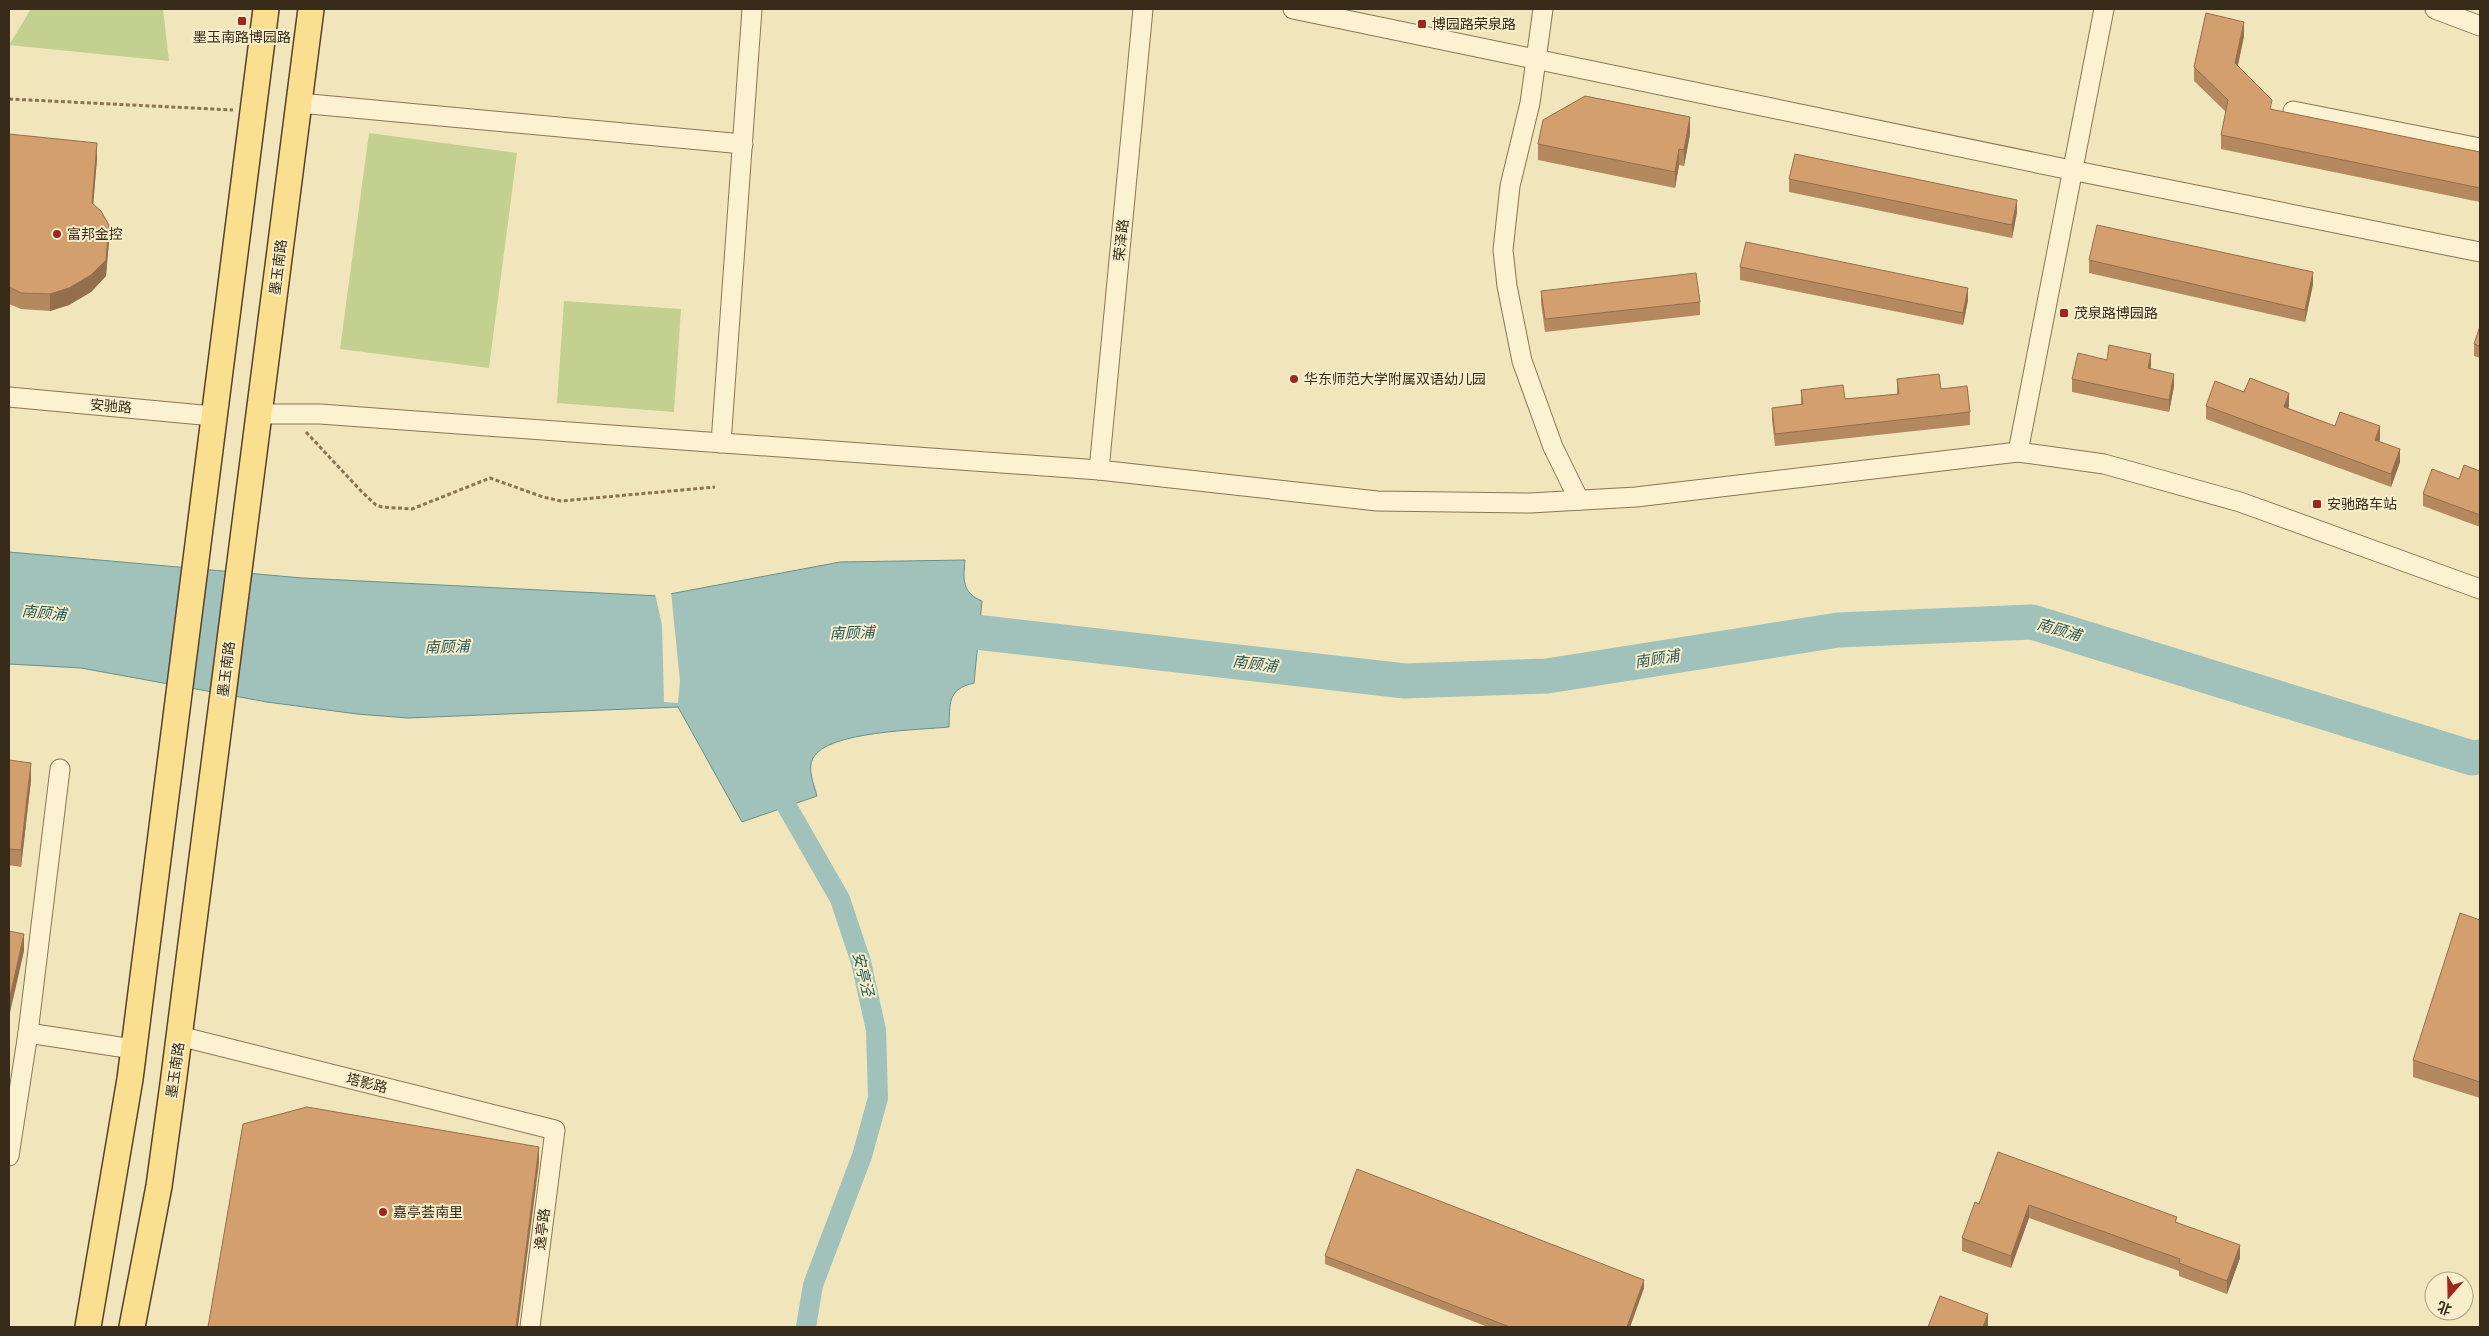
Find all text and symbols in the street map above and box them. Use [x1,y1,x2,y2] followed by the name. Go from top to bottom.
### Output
[1432,14,1516,33] place label: 博园路荣泉路
[236,15,248,27] marker: 墨玉南路博园路
[1416,18,1428,30] marker: 博园路荣泉路
[193,27,291,46] place label: 墨玉南路博园路
[1109,218,1132,262] street label: 荣泽路
[67,224,123,243] place label: 富邦金控
[51,228,63,240] marker: 富邦金控
[265,238,290,296] street label: 墨玉南路
[2074,303,2158,322] place label: 茂泉路博园路
[2058,307,2070,319] marker: 茂泉路博园路
[1304,369,1486,388] place label: 华东师范大学附属双语幼儿园
[1288,373,1300,385] marker: 华东师范大学附属双语幼儿园
[89,394,133,417] street label: 安驰路
[2327,494,2397,513] place label: 安驰路车站
[2311,498,2323,510] marker: 安驰路车站
[21,600,69,624] water label: 南顾浦
[2035,613,2086,645] water label: 南顾浦
[829,621,877,643] water label: 南顾浦
[424,635,472,657] water label: 南顾浦
[213,640,238,698] street label: 墨玉南路
[1633,644,1683,671] water label: 南顾浦
[1232,650,1281,676] water label: 南顾浦
[849,949,880,1000] water label: 安亭泾
[161,1041,188,1099] street label: 墨玉南路
[344,1068,390,1097] street label: 塔影路
[393,1202,463,1221] place label: 嘉亭荟南里
[377,1206,389,1218] marker: 嘉亭荟南里
[530,1207,553,1251] street label: 逸亭路
[2424,1271,2474,1321] north arrow
[2435,1297,2454,1320] text: 北

